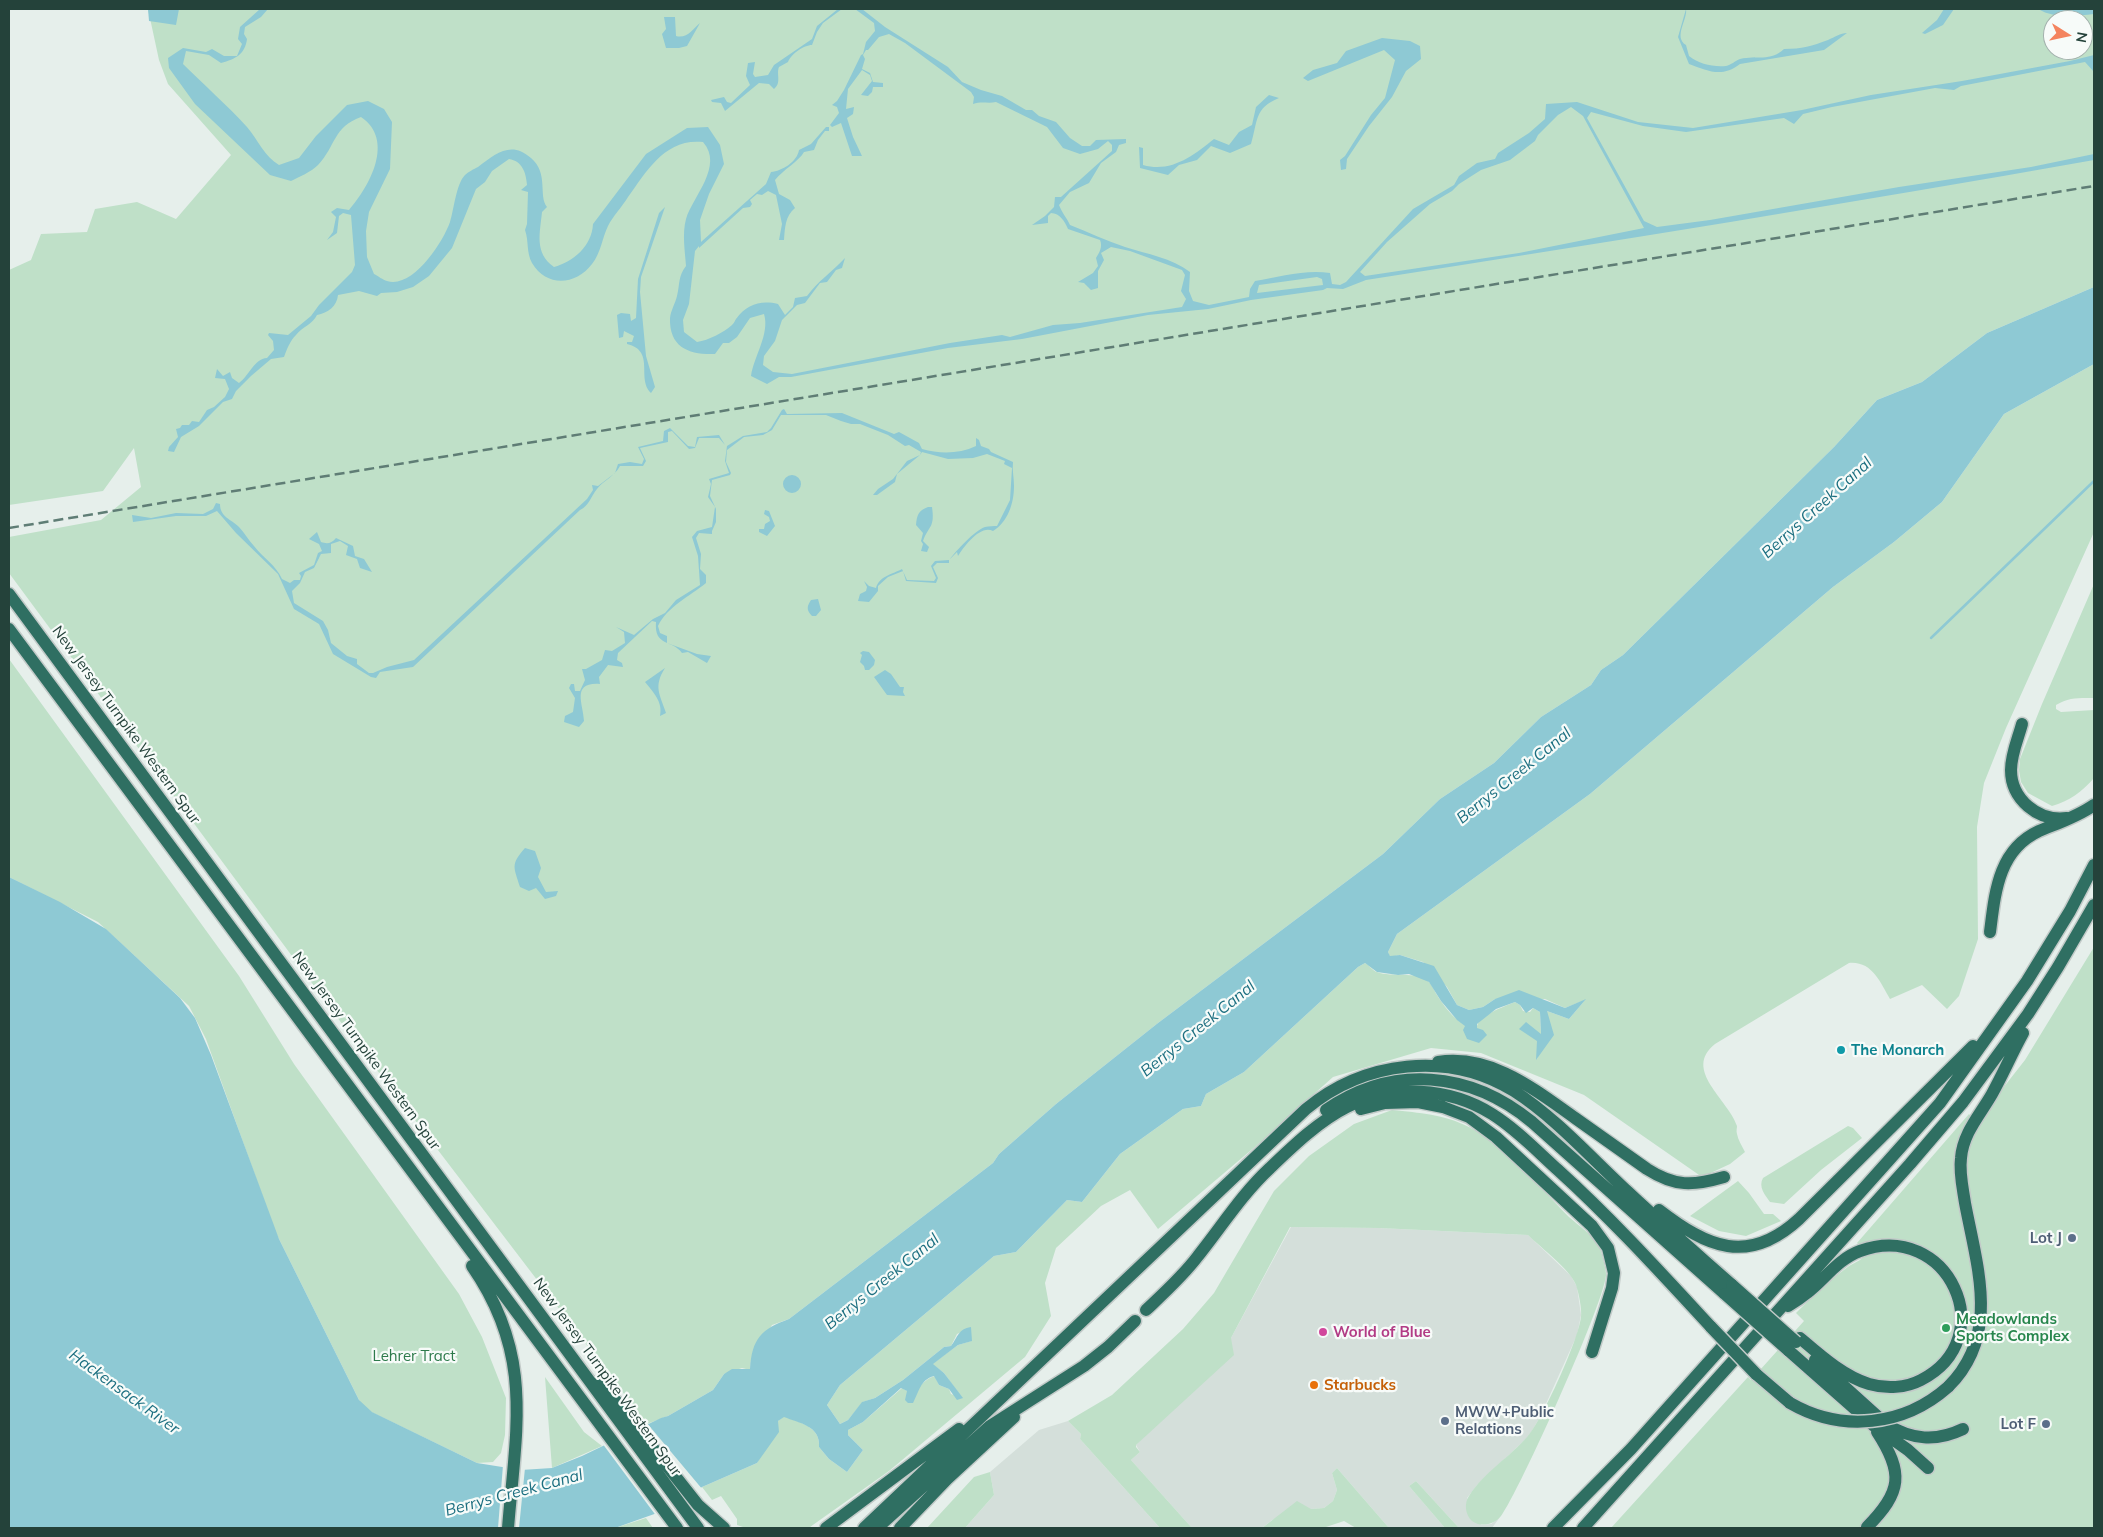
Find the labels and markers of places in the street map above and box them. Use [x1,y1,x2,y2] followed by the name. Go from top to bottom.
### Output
[1851,1041,1944,1059] place label: The Monarch
[1835,1044,1847,1056] marker: The Monarch
[2030,1229,2062,1247] place label: Lot J
[2066,1232,2078,1244] marker: Lot J
[1956,1310,2069,1345] place label: Meadowlands Sports Complex
[1940,1322,1952,1334] marker: Meadowlands Sports Complex
[1333,1323,1431,1341] place label: World of Blue
[1317,1326,1329,1338] marker: World of Blue
[1324,1376,1396,1394] place label: Starbucks
[1308,1379,1320,1391] marker: Starbucks
[1455,1403,1554,1438] place label: MWW+Public Relations
[1439,1415,1451,1427] marker: MWW+Public Relations
[2000,1415,2036,1433] place label: Lot F
[2040,1418,2052,1430] marker: Lot F

